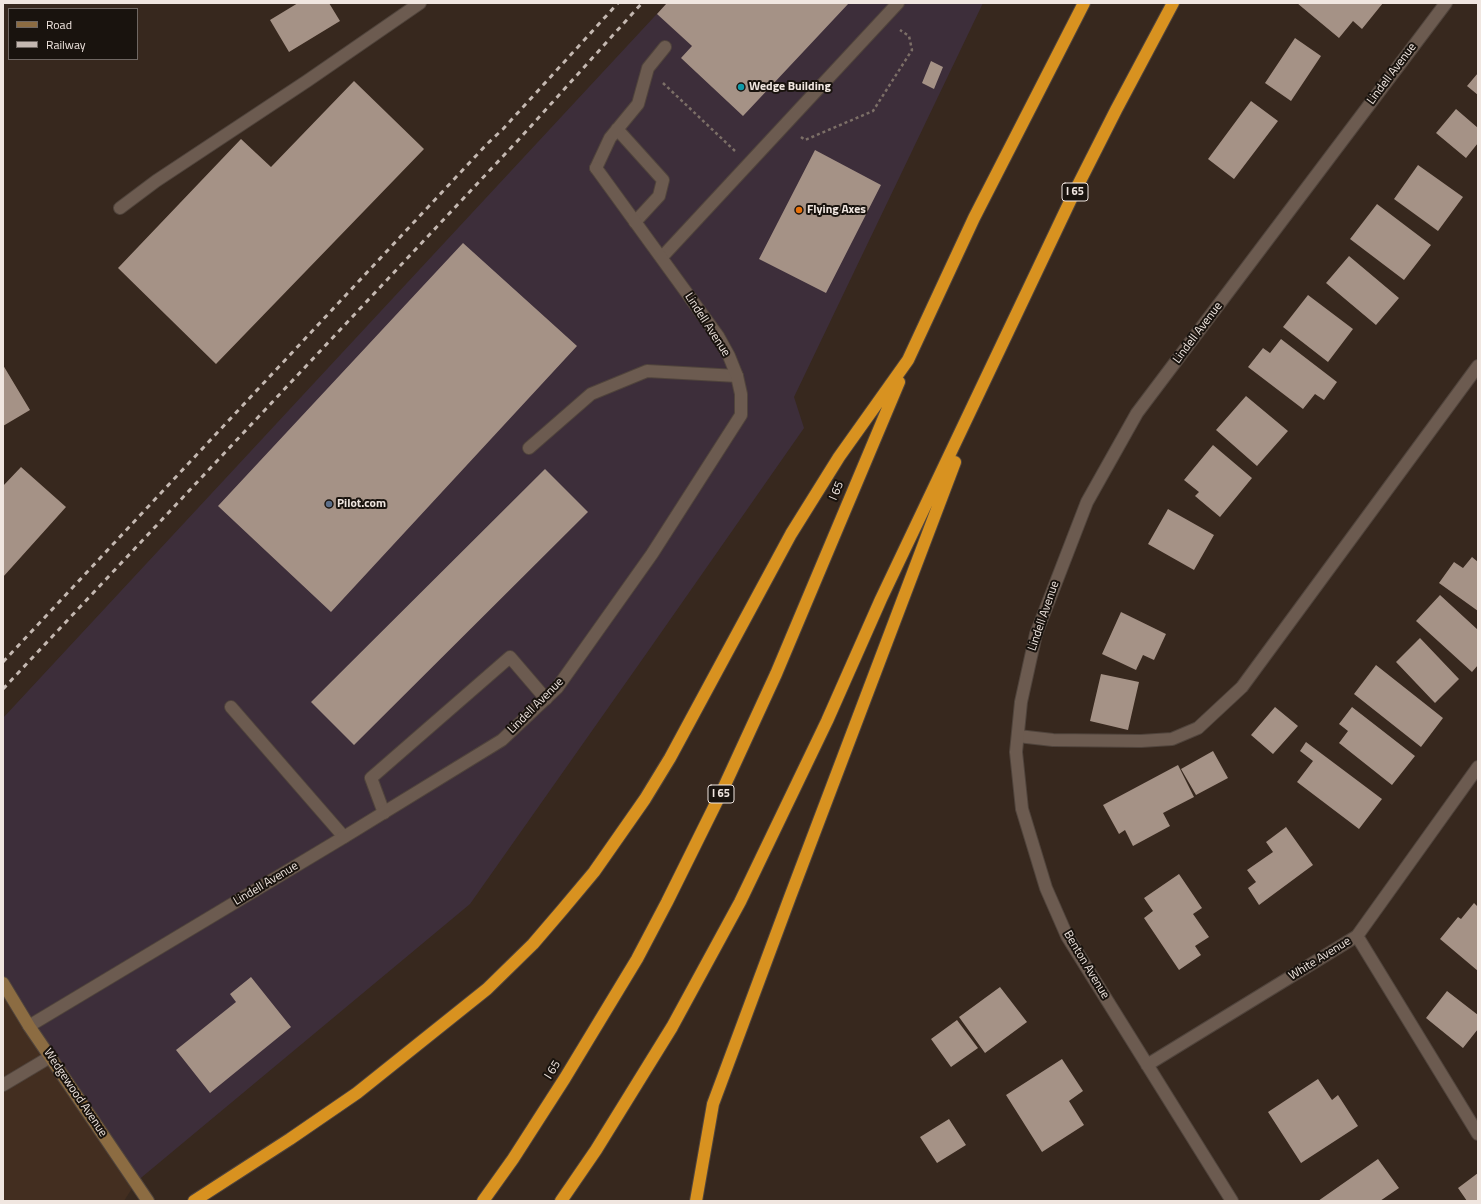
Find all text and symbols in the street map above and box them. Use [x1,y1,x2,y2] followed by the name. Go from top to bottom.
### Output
[8,8,138,60] legend
[46,15,72,34] text: Road
[46,35,86,54] text: Railway
[1364,41,1420,107] street label: Lindell Avenue
[749,80,831,94] place label: Wedge Building
[736,82,746,92] marker: Wedge Building
[1062,183,1088,201] road number: I 65
[807,203,866,217] place label: Flying Axes
[794,205,804,215] marker: Flying Axes
[681,290,733,360] street label: Lindell Avenue
[1170,300,1226,366] street label: Lindell Avenue
[827,479,847,503] street label: I 65
[337,497,386,511] place label: Pilot.com
[324,499,334,509] marker: Pilot.com
[1025,579,1063,653] street label: Lindell Avenue
[505,675,567,737] street label: Lindell Avenue
[708,785,734,803] road number: I 65
[231,859,301,909] street label: Lindell Avenue
[1060,928,1112,1002] street label: Benton Avenue
[1286,934,1354,984] street label: White Avenue
[40,1046,110,1140] street label: Wedgewood Avenue
[542,1058,564,1082] street label: I 65

